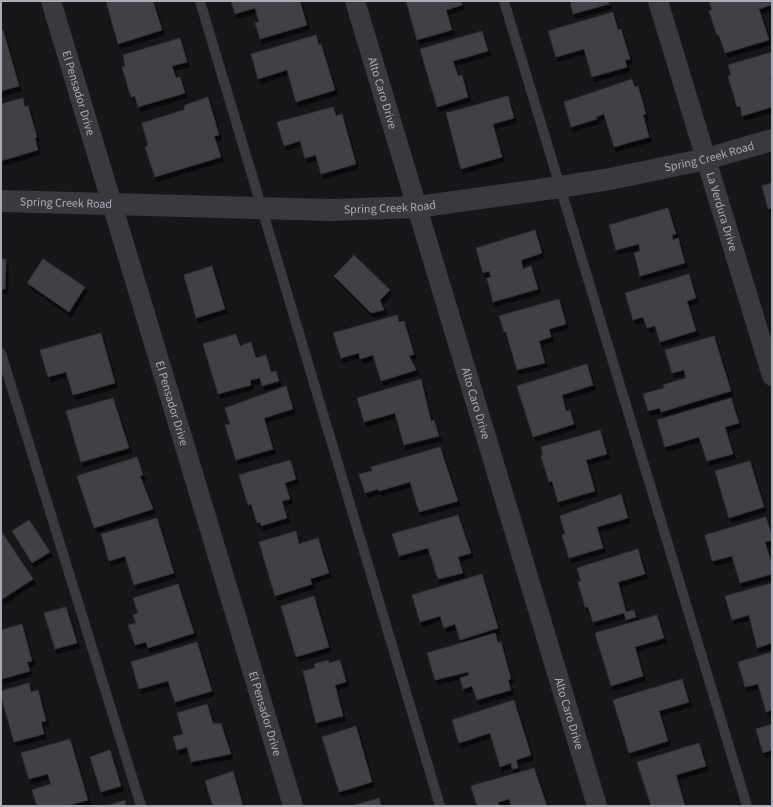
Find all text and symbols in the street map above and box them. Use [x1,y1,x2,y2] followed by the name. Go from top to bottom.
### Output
[57,49,99,138] street label: El Pensador Drive
[363,55,401,131] street label: Alto Caro Drive
[663,138,756,176] street label: Spring Creek Road
[701,170,742,253] street label: La Verdura Drive
[20,194,112,213] street label: Spring Creek Road
[343,196,437,219] street label: Spring Creek Road
[151,359,192,448] street label: El Pensador Drive
[457,365,494,441] street label: Alto Caro Drive
[244,669,285,758] street label: El Pensador Drive
[550,676,588,752] street label: Alto Caro Drive

